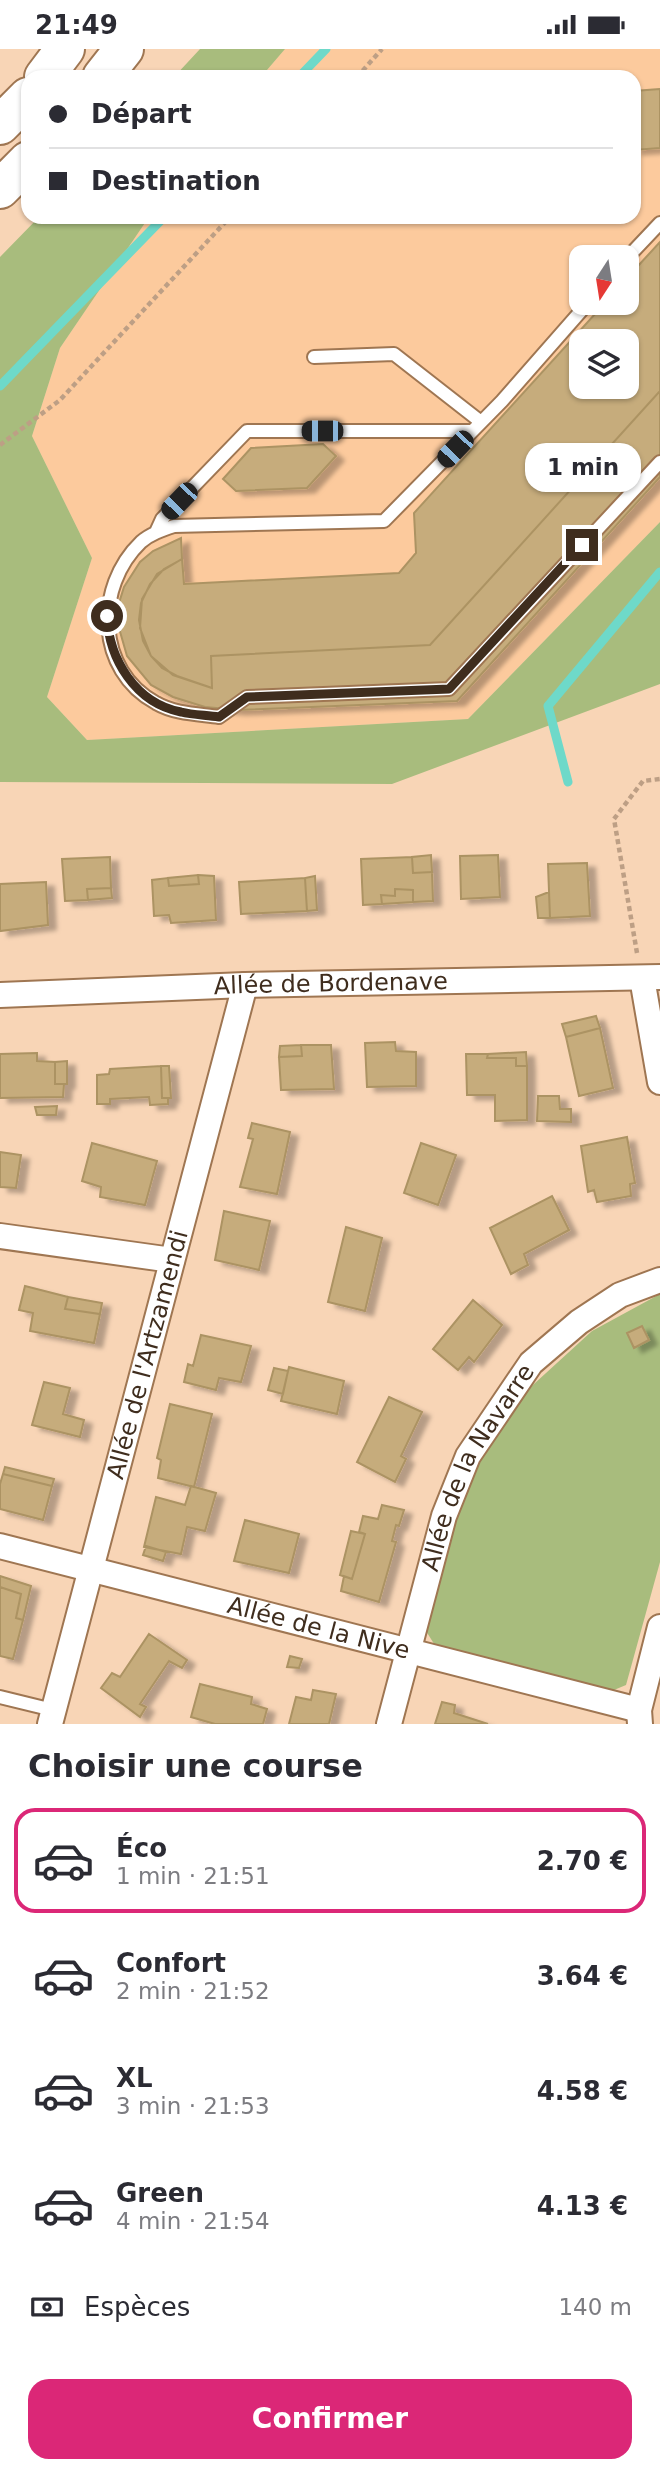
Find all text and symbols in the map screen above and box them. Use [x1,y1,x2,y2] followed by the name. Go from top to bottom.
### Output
[35,10,118,40] text: 21:49
[91,99,192,129] text: Départ
[91,166,261,196] text: Destination
[569,245,639,315] north arrow
[569,245,639,399] map controls
[569,329,639,399] button: layers
[302,421,344,442] car
[433,427,478,471] car
[524,443,640,493] callout: 1 min
[547,454,619,480] text: 1 min
[157,479,202,523] car
[566,529,598,561] route end
[91,600,123,632] route start
[213,967,448,1000] street label: Allée de Bordenave
[101,1227,194,1482] street label: Allée de l'Artzamendi
[416,1359,540,1574] street label: Allée de la Navarre
[225,1591,413,1665] street label: Allée de la Nive
[28,1747,363,1785] text: Choisir une course
[32,1829,95,1892] icon: car
[116,1833,167,1863] text: Éco
[537,1846,628,1876] text: 2.70 €
[116,1863,270,1889] text: 1 min · 21:51
[32,1944,95,2007] icon: car
[116,1948,226,1978] text: Confort
[537,1961,628,1991] text: 3.64 €
[116,1978,270,2004] text: 2 min · 21:52
[32,2059,95,2122] icon: car
[116,2063,153,2093] text: XL
[537,2076,628,2106] text: 4.58 €
[116,2093,270,2119] text: 3 min · 21:53
[32,2174,95,2237] icon: car
[116,2178,204,2208] text: Green
[537,2191,628,2221] text: 4.13 €
[116,2208,270,2234] text: 4 min · 21:54
[28,2288,66,2326] icon: cash
[84,2292,190,2322] text: Espèces
[558,2294,632,2320] text: 140 m
[28,2379,632,2459] button: Confirmer

